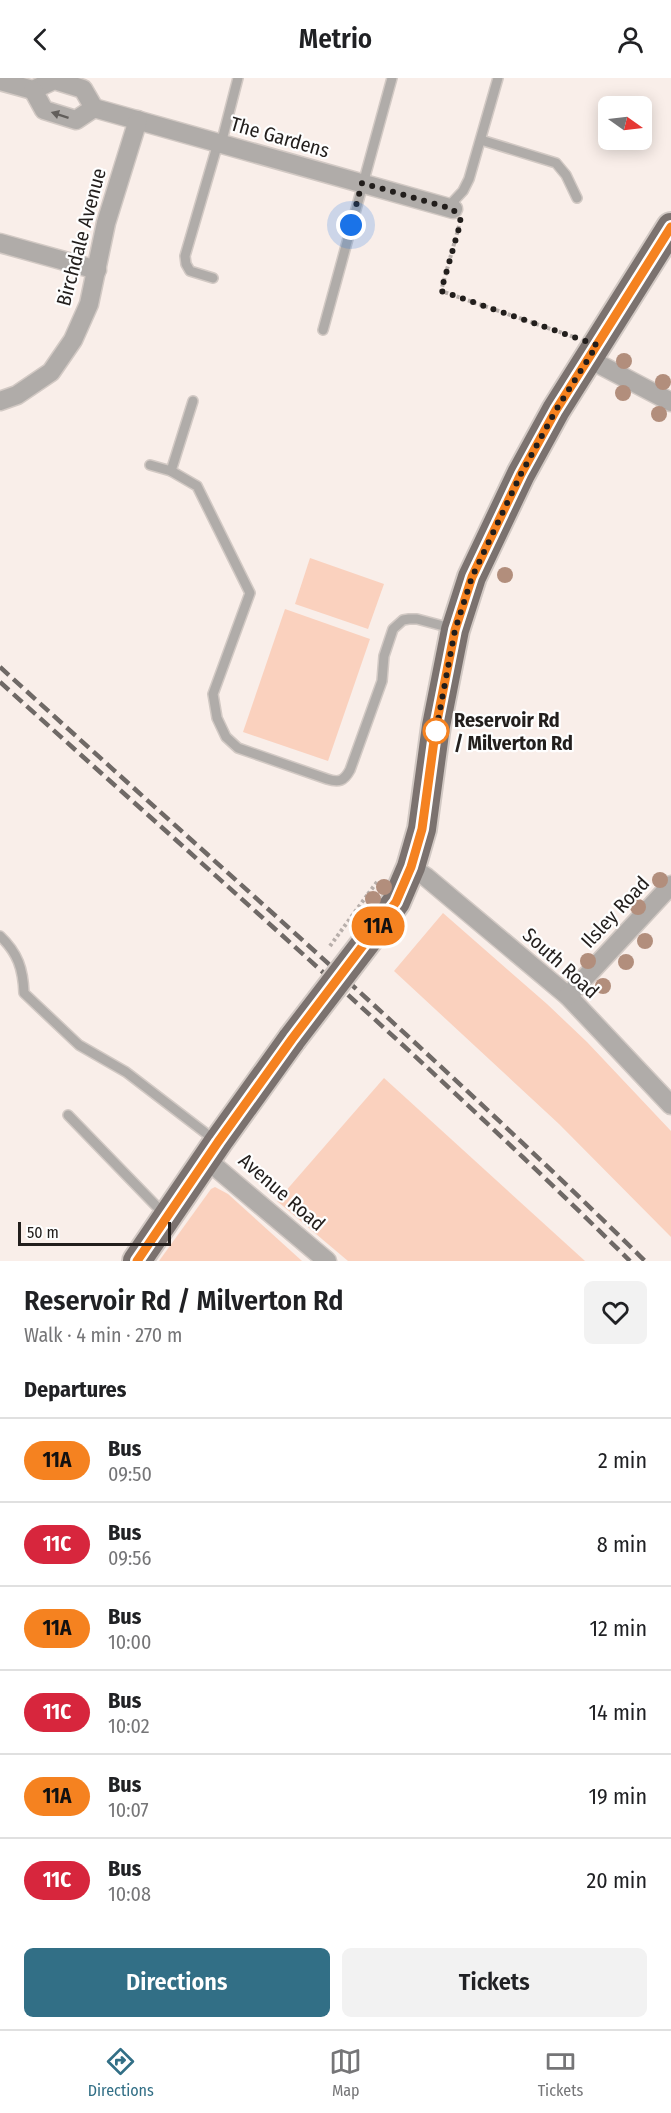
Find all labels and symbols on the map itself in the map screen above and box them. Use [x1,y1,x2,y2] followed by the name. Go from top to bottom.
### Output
[598,96,652,150] north arrow
[51,109,69,119] one-way arrow
[228,111,332,163] street label: The Gardens
[51,165,111,309] street label: Birchdale Avenue
[336,210,366,240] your location
[454,708,573,755] place label: Reservoir Rd / Milverton Rd
[423,718,449,744] marker: Reservoir Rd / Milverton Rd
[576,871,654,953] street label: Ilsley Road
[344,906,412,946] line badge: 11A
[518,923,604,1003] street label: South Road
[234,1148,330,1236] street label: Avenue Road
[18,1219,171,1246] scale bar

